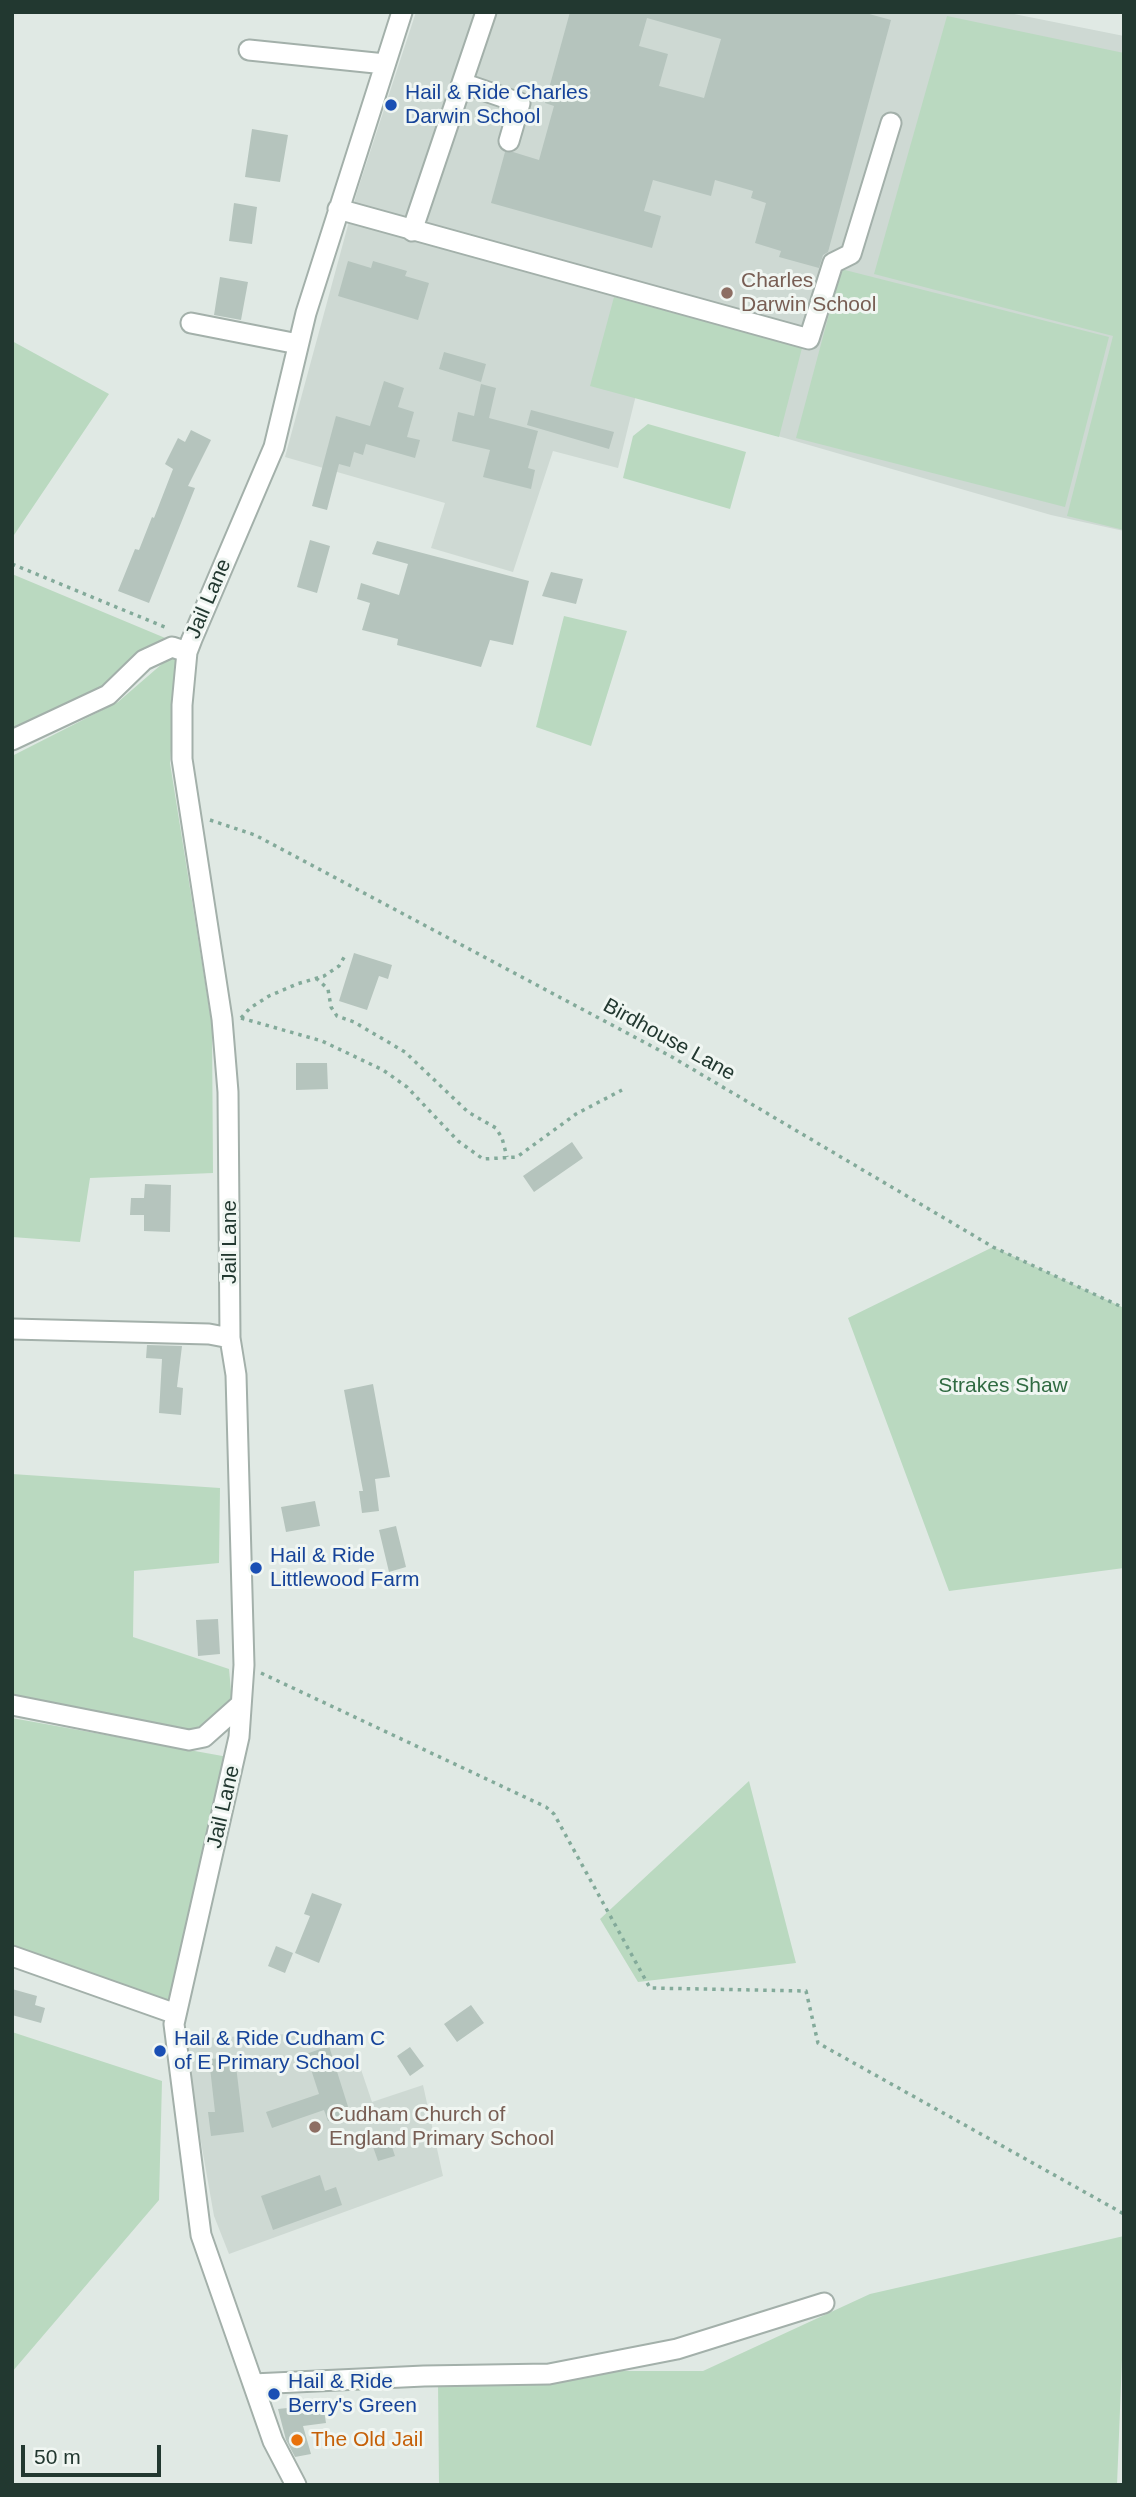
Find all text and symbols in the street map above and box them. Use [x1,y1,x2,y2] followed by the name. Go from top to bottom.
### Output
[405,80,588,130] place label: Hail & Ride Charles Darwin School
[383,97,399,113] marker: Hail & Ride Charles Darwin School
[741,268,876,318] place label: Charles Darwin School
[719,285,735,301] marker: Charles Darwin School
[181,555,237,643] street label: Jail Lane
[599,993,739,1087] street label: Birdhouse Lane
[217,1200,243,1284] street label: Jail Lane
[938,1373,1068,1399] park label: Strakes Shaw
[270,1543,419,1593] place label: Hail & Ride Littlewood Farm
[248,1560,264,1576] marker: Hail & Ride Littlewood Farm
[202,1763,246,1851] street label: Jail Lane
[174,2026,385,2076] place label: Hail & Ride Cudham C of E Primary School
[152,2043,168,2059] marker: Hail & Ride Cudham C of E Primary School
[329,2102,554,2152] place label: Cudham Church of England Primary School
[307,2119,323,2135] marker: Cudham Church of England Primary School
[288,2369,417,2419] place label: Hail & Ride Berry's Green
[266,2386,282,2402] marker: Hail & Ride Berry's Green
[311,2427,423,2453] place label: The Old Jail
[24,2430,164,2474] scale bar
[289,2432,305,2448] marker: The Old Jail
[34,2445,81,2468] text: 50 m

